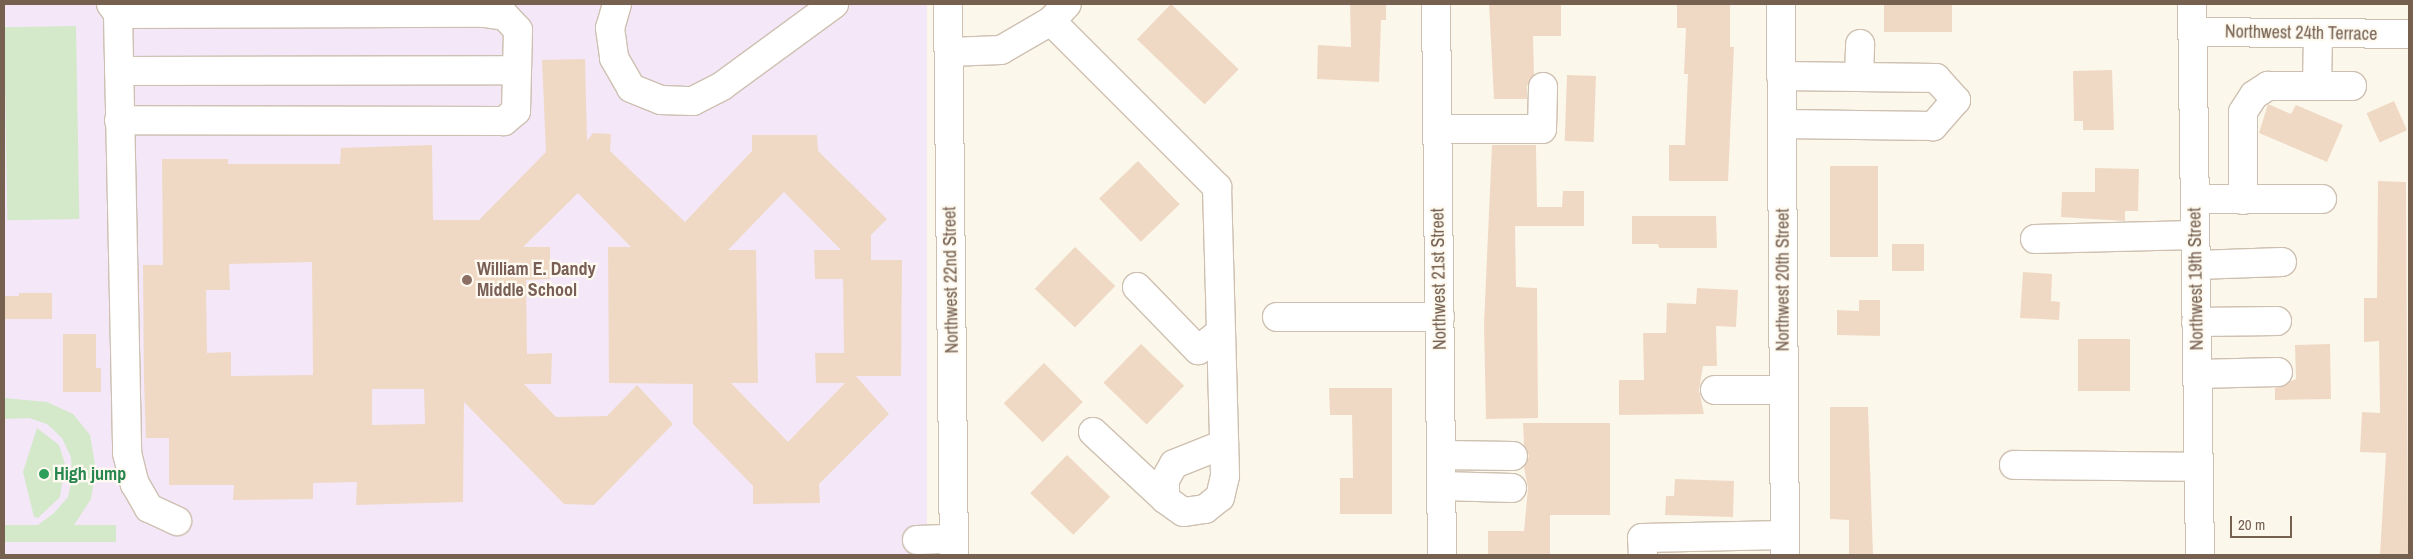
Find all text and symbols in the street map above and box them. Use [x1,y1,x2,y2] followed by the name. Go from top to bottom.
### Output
[2225,21,2377,45] street label: Northwest 24th Terrace
[939,206,963,354] street label: Northwest 22nd Street
[2184,207,2208,351] street label: Northwest 19th Street
[1427,208,1451,350] street label: Northwest 21st Street
[1772,209,1794,351] street label: Northwest 20th Street
[477,259,596,302] place label: William E. Dandy Middle School
[461,274,473,286] marker: William E. Dandy Middle School
[54,463,126,485] place label: High jump
[38,468,50,480] marker: High jump
[2233,506,2296,538] scale bar
[2238,514,2265,535] text: 20 m

